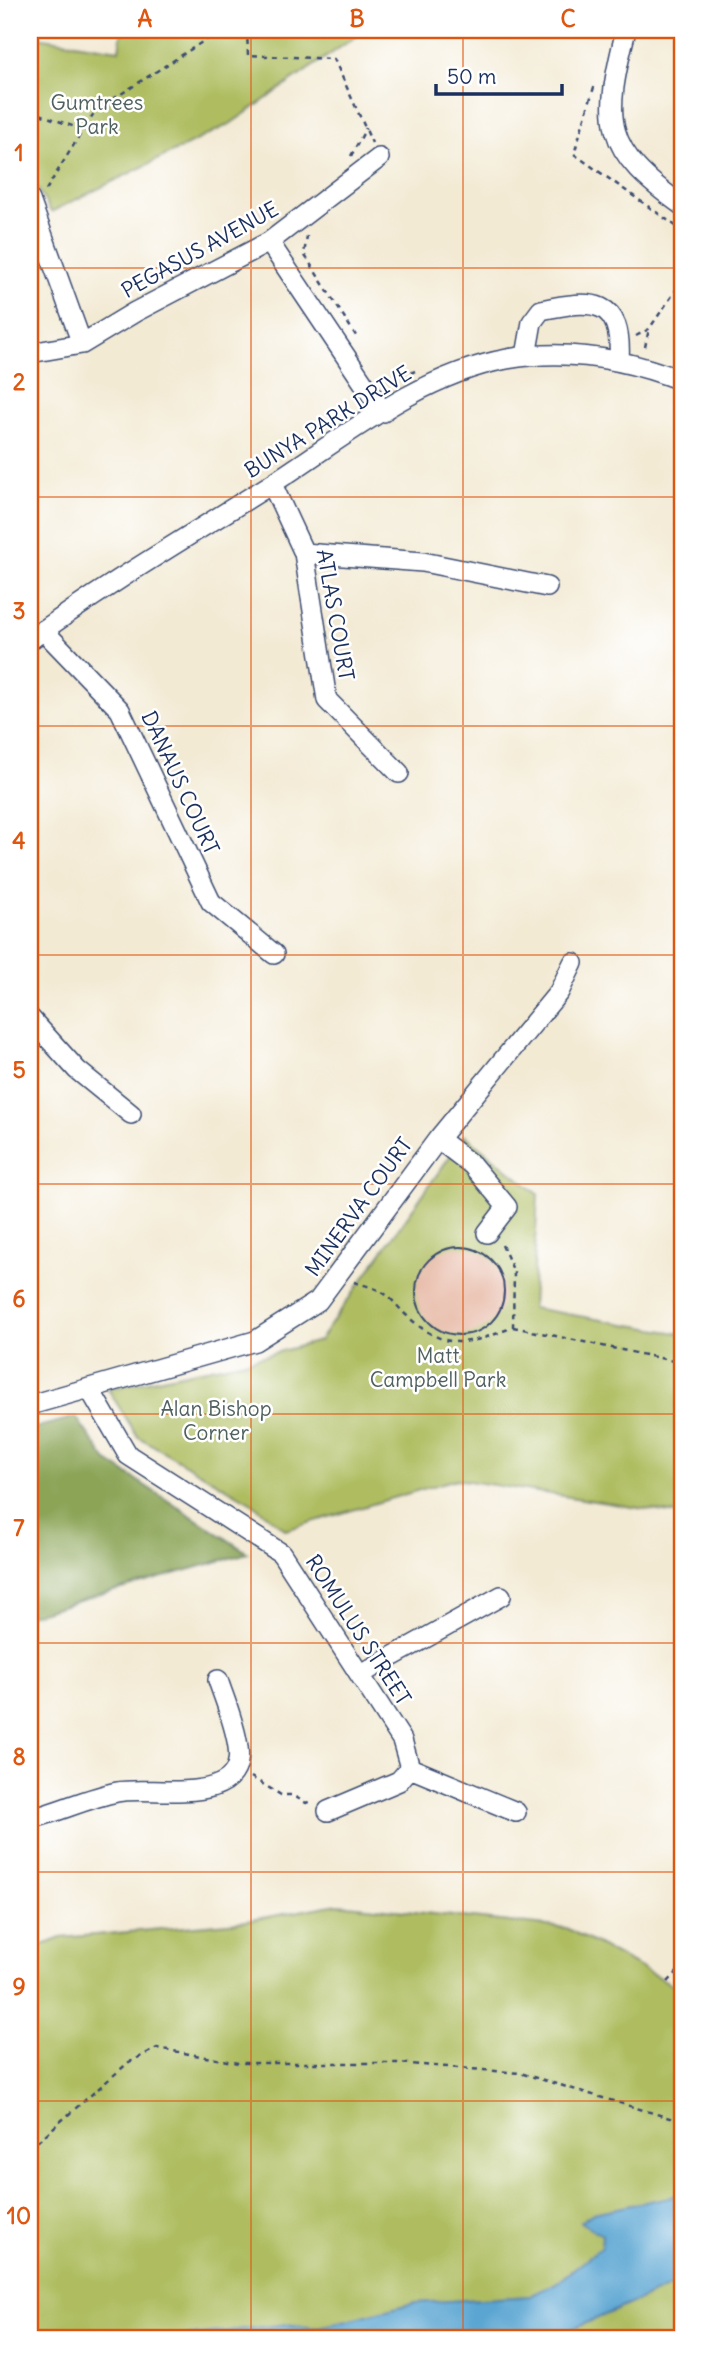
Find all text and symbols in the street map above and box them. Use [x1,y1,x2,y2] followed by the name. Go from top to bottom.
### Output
[138,4,153,33] text: A
[349,4,365,33] text: B
[560,4,576,33] text: C
[436,52,562,96] scale bar
[447,63,496,90] text: 50 m
[51,89,143,140] park label: Gumtrees Park
[14,138,24,167] text: 1
[116,195,283,304] street label: PEGASUS AVENUE
[239,359,416,484] street label: BUNYA PARK DRIVE
[13,367,26,396] text: 2
[311,547,360,683] street label: ATLAS COURT
[12,596,26,625] text: 3
[135,707,226,859] street label: DANAUS COURT
[12,826,26,855] text: 4
[12,1055,26,1084] text: 5
[299,1132,418,1282] street label: MINERVA COURT
[12,1284,26,1313] text: 6
[370,1342,506,1393] park label: Matt Campbell Park
[160,1395,272,1446] park label: Alan Bishop Corner
[13,1513,25,1542] text: 7
[300,1549,417,1710] street label: ROMULUS STREET
[12,1742,26,1771] text: 8
[12,1972,26,2001] text: 9
[7,2201,31,2230] text: 10

